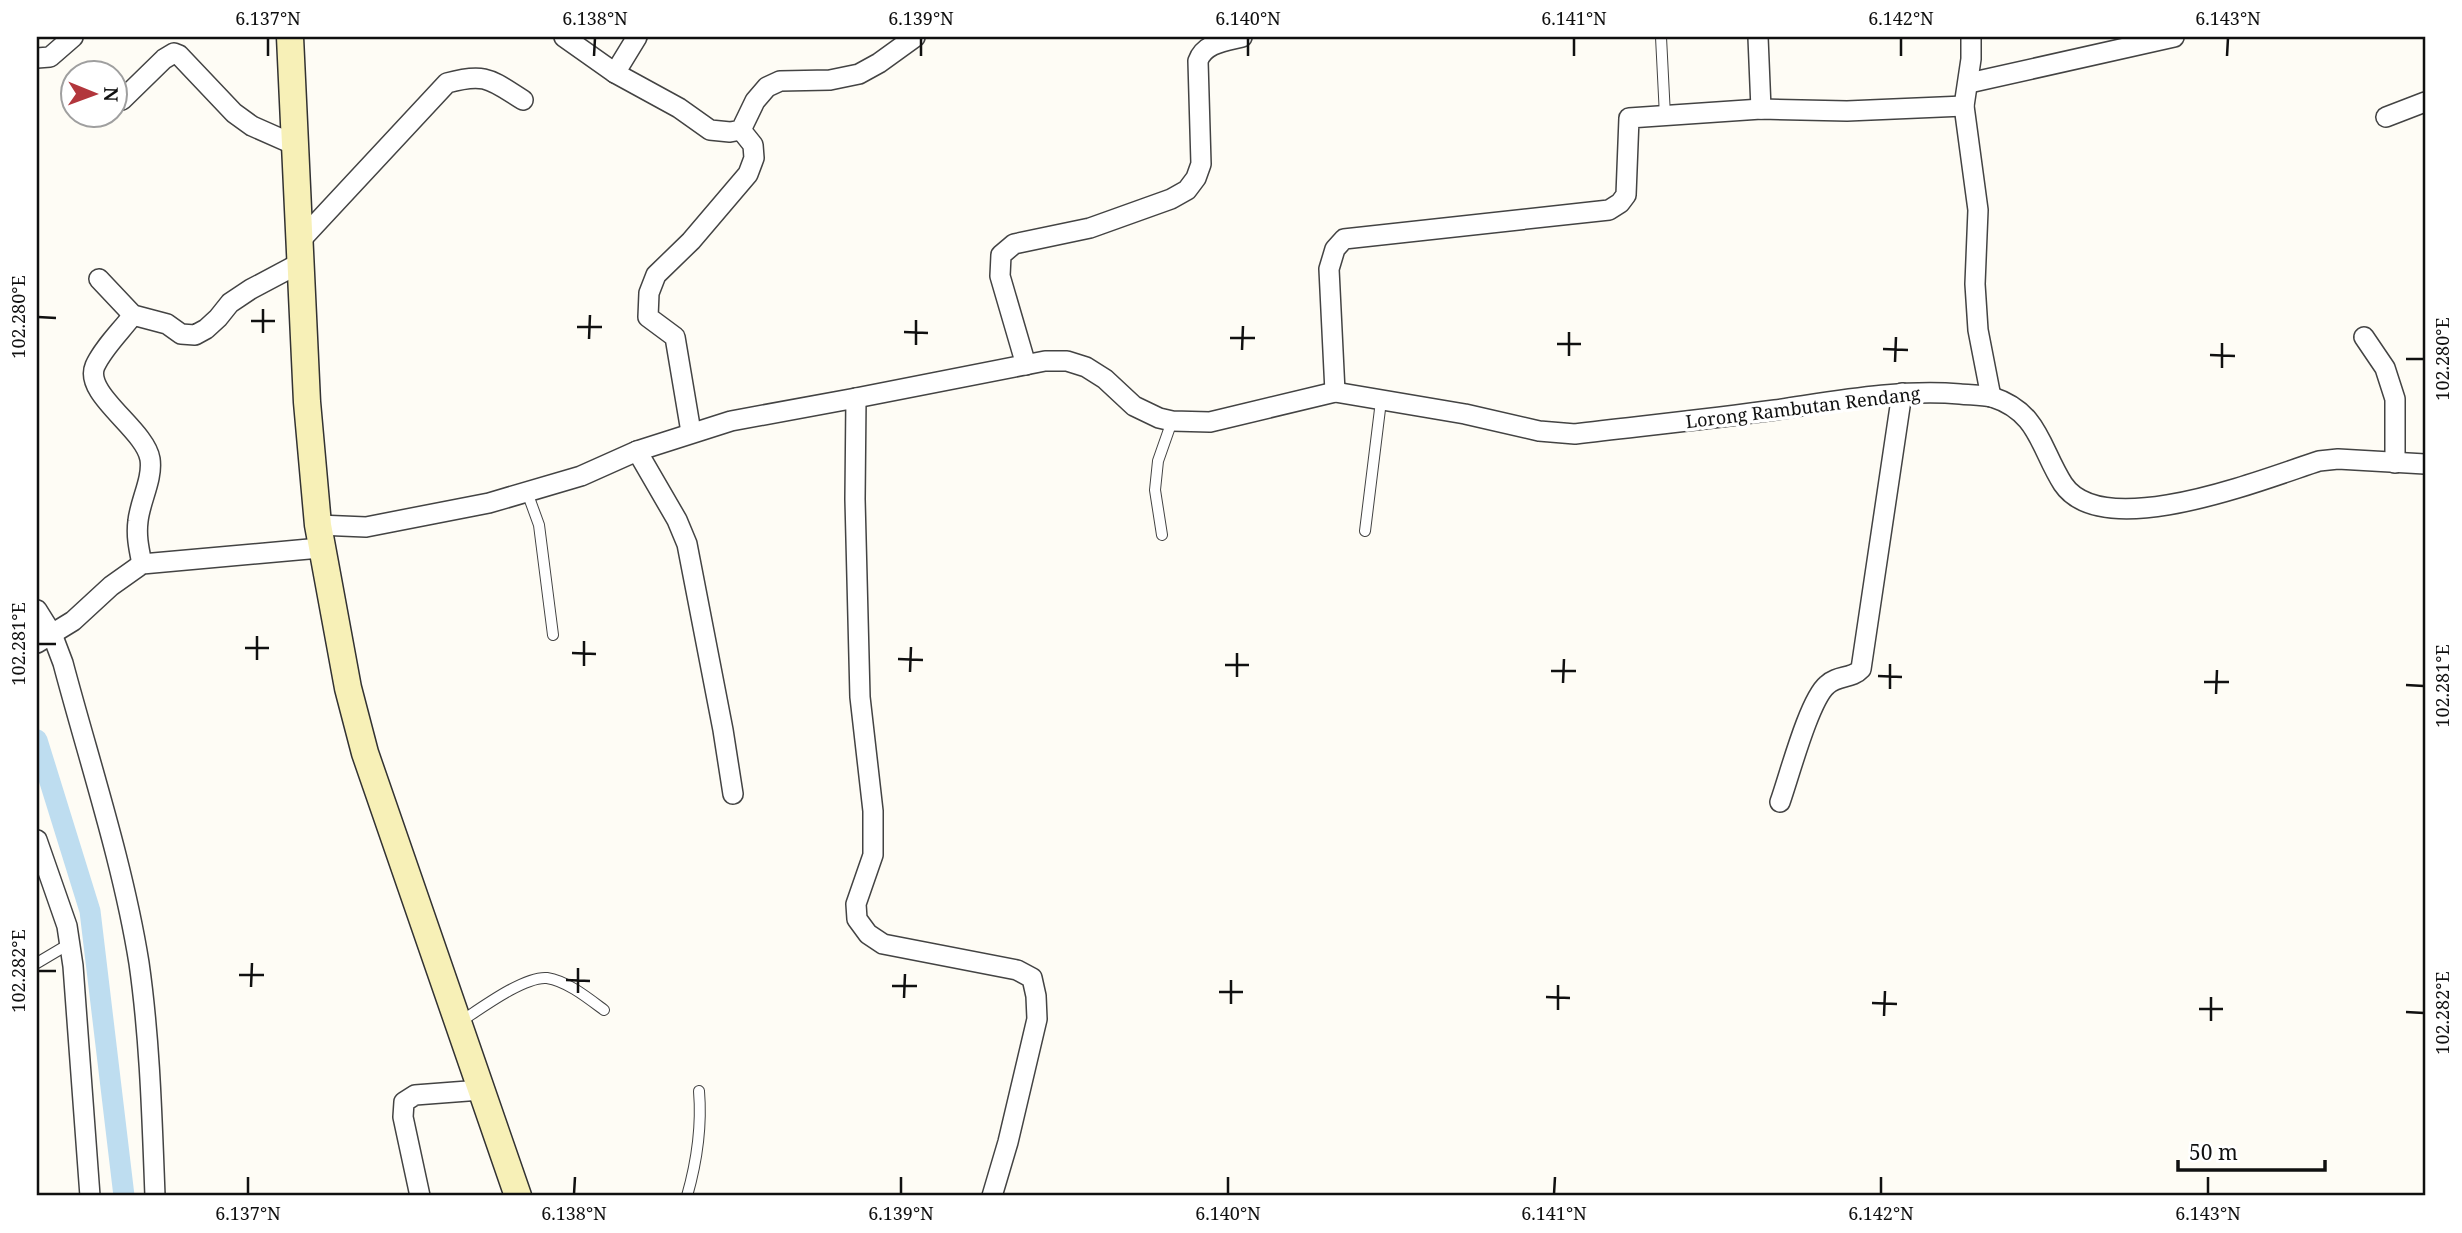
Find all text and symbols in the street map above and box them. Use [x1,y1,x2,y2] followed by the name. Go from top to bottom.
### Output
[235,6,301,30] text: 6.137°N
[562,6,628,30] text: 6.138°N
[888,6,954,30] text: 6.139°N
[1215,6,1281,30] text: 6.140°N
[1541,6,1607,30] text: 6.141°N
[1868,6,1934,30] text: 6.142°N
[2195,6,2261,30] text: 6.143°N
[60,60,130,130] north arrow
[98,87,124,102] text: N
[6,275,30,359] text: 102.280°E
[2430,317,2454,401] text: 102.280°E
[1684,381,1922,433] street label: Lorong Rambutan Rendang
[6,602,30,686] text: 102.281°E
[2430,644,2454,728] text: 102.281°E
[6,929,30,1013] text: 102.282°E
[2430,971,2454,1055] text: 102.282°E
[2178,1128,2326,1172] scale bar
[2189,1138,2238,1166] text: 50 m
[215,1201,281,1225] text: 6.137°N
[541,1201,607,1225] text: 6.138°N
[868,1201,934,1225] text: 6.139°N
[1195,1201,1261,1225] text: 6.140°N
[1521,1201,1587,1225] text: 6.141°N
[1848,1201,1914,1225] text: 6.142°N
[2175,1201,2241,1225] text: 6.143°N

